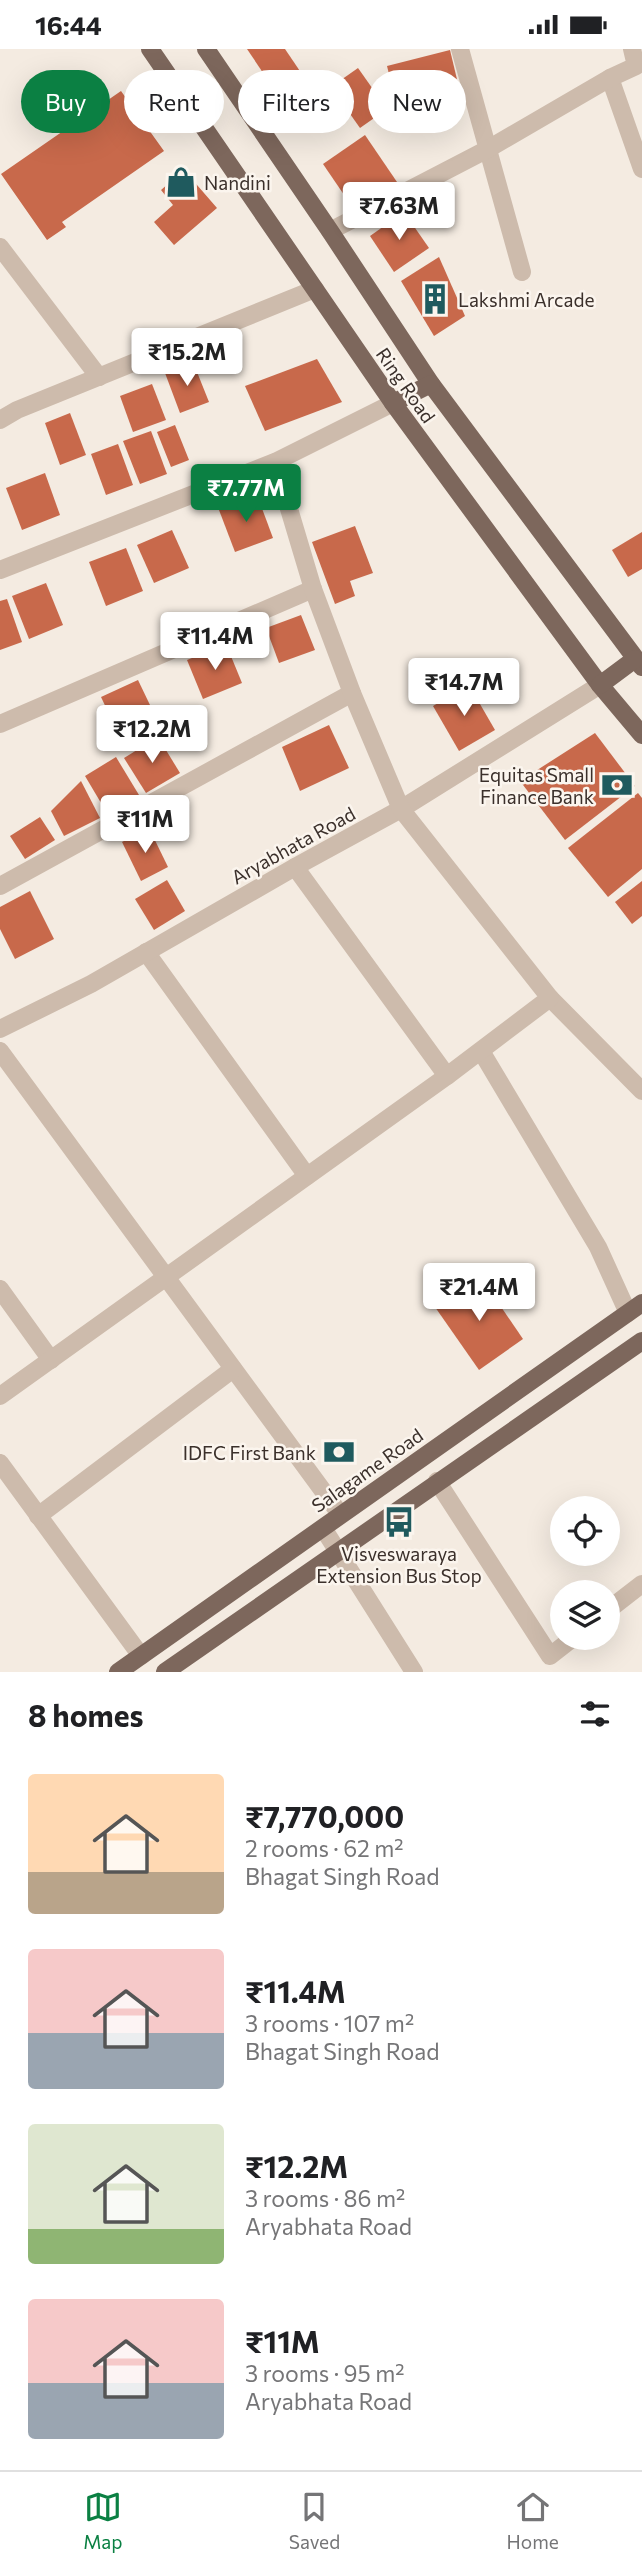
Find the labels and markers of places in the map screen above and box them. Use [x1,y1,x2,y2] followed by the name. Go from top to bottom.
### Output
[164,165,198,199] shop icon: Nandini
[204,171,271,194] place label: Nandini
[342,183,456,242] pin: ₹7.63M
[418,282,452,316] building icon: Lakshmi Arcade
[458,288,594,311] place label: Lakshmi Arcade
[130,329,244,388] pin: ₹15.2M
[189,465,303,524] pin: ₹7.77M
[158,613,272,672] pin: ₹11.4M
[407,659,521,718] pin: ₹14.7M
[95,705,209,765] pin: ₹12.2M
[479,763,594,808] place label: Equitas Small Finance Bank
[600,768,634,802] bank icon: Equitas Small Finance Bank
[104,795,186,855] pin: ₹11M
[422,1263,536,1323] pin: ₹21.4M
[322,1435,356,1469] bank icon: IDFC First Bank
[183,1441,316,1464] place label: IDFC First Bank
[382,1505,416,1539] bus stop icon: Visveswaraya Extension Bus Stop
[316,1542,482,1587] place label: Visveswaraya Extension Bus Stop

